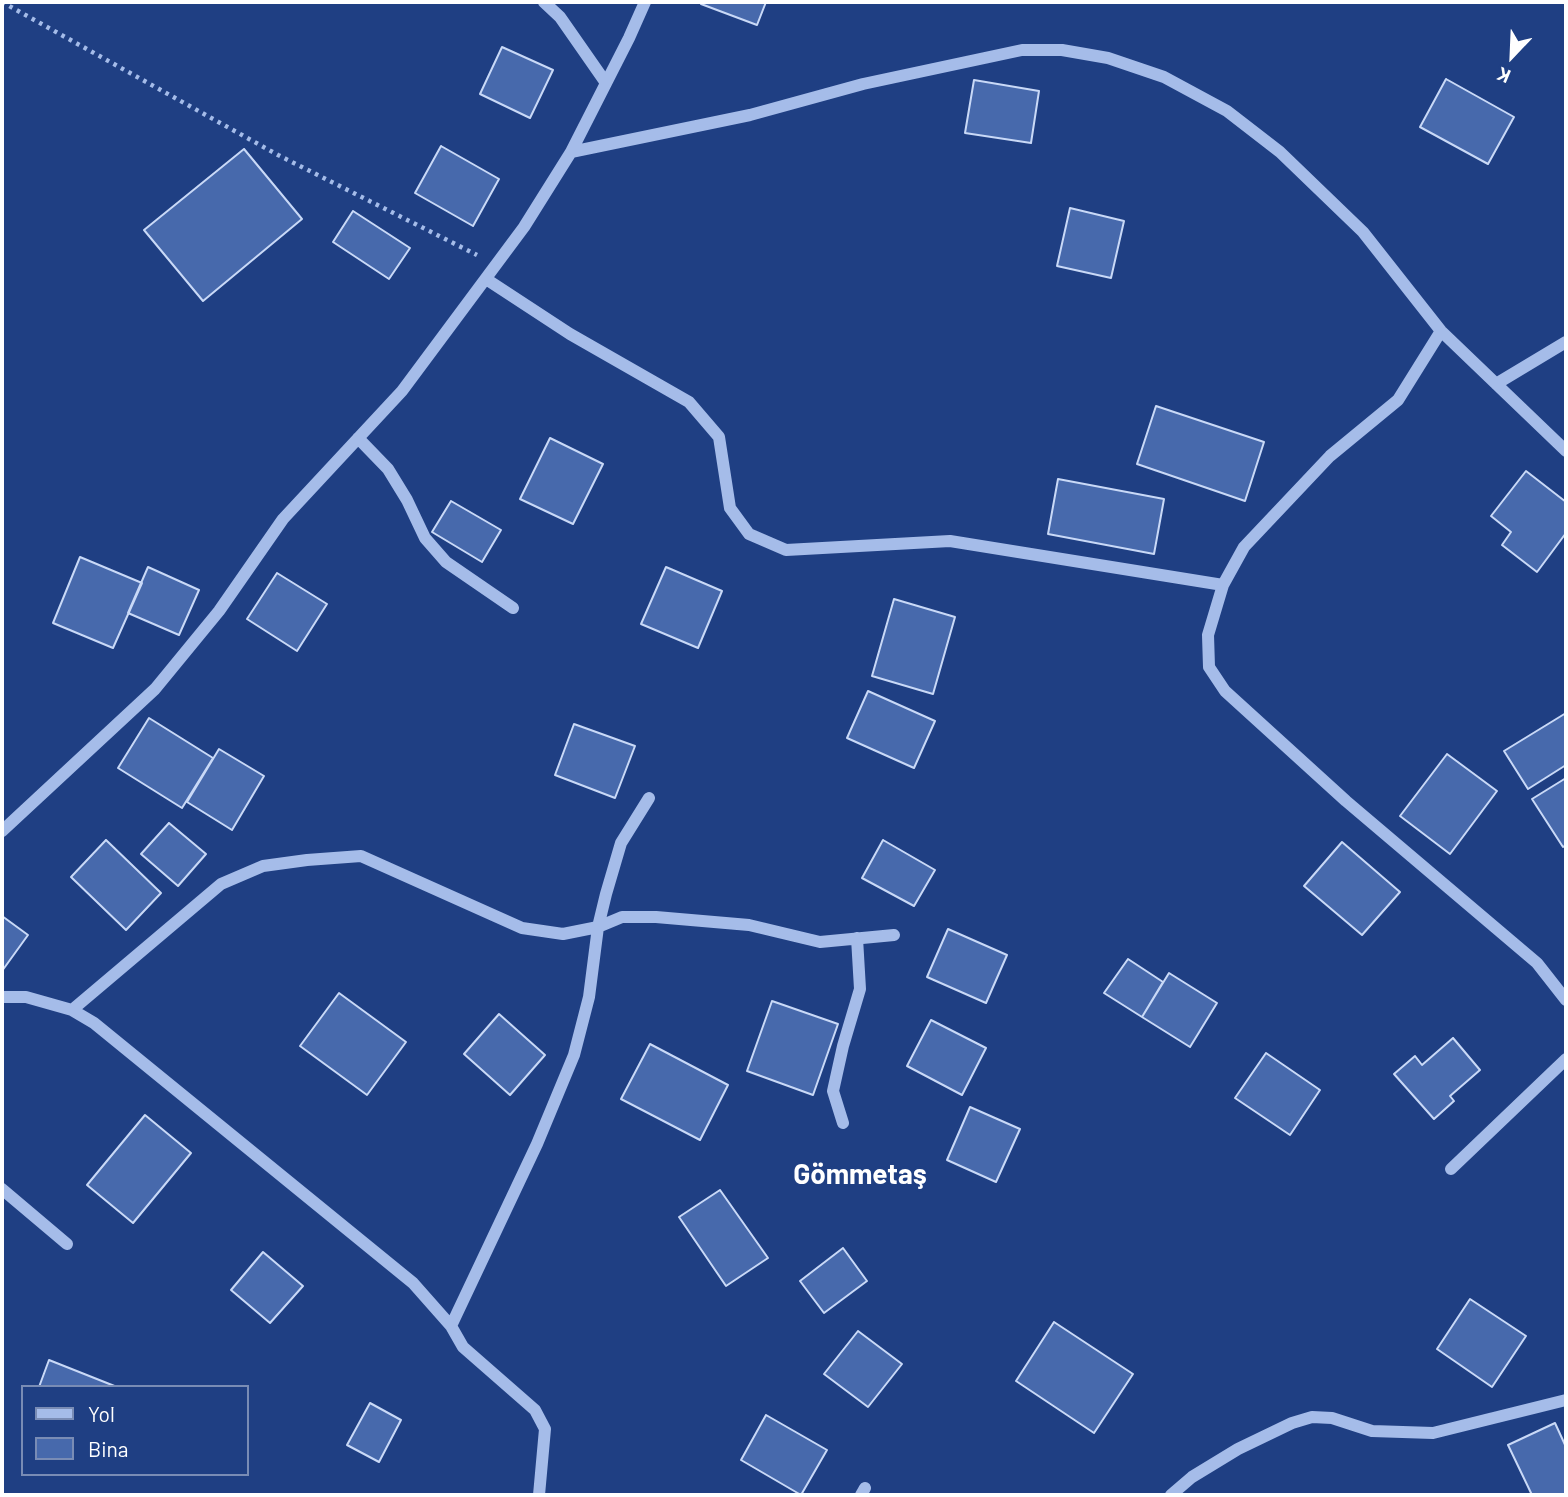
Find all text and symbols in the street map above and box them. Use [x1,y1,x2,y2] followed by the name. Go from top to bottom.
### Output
[1477,21,1547,91] north arrow
[1494,63,1514,89] text: K
[793,1158,927,1192] district label: Gömmetaş
[21,1385,248,1476] legend
[88,1401,115,1426] text: Yol
[88,1436,129,1461] text: Bina

